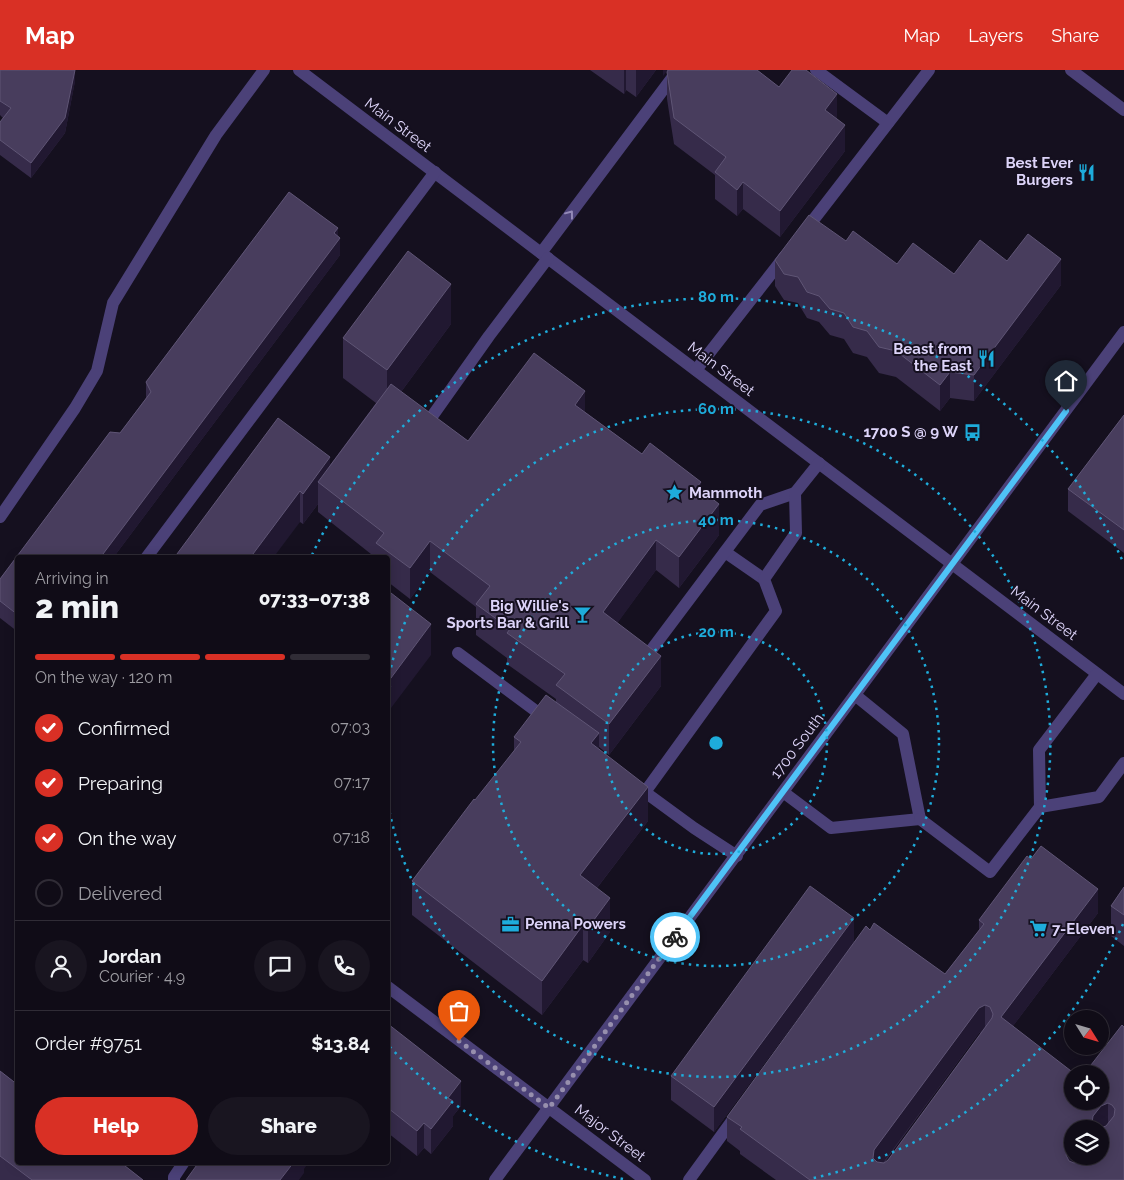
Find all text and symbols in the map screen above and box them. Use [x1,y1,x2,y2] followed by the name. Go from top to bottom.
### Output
[25,21,75,50] text: Map
[904,25,940,46] text: Map
[968,25,1023,46] text: Layers
[1051,25,1099,46] text: Share
[361,94,435,156] street label: Main Street
[1005,154,1073,189] place label: Best Ever Burgers
[1077,162,1097,182] restaurant icon: Best Ever Burgers
[565,211,573,220] one-way arrow
[698,288,734,306] text: 80 m
[684,338,758,400] street label: Main Street
[893,340,972,375] place label: Beast from the East
[976,348,996,368] restaurant icon: Beast from the East
[1045,360,1087,411] pin
[1052,367,1080,395] icon: home
[698,400,734,418] text: 60 m
[962,422,982,442] bus stop icon: 1700 S @ 9 W
[863,423,958,441] place label: 1700 S @ 9 W
[665,483,685,503] place icon: Mammoth
[689,484,762,502] place label: Mammoth
[698,511,734,529] text: 40 m
[35,569,109,588] text: Arriving in
[1007,582,1081,644] street label: Main Street
[259,587,370,609] text: 07:33–07:38
[35,588,119,625] text: 2 min
[446,597,569,632] place label: Big Willie's Sports Bar & Grill
[573,605,593,625] bar icon: Big Willie's Sports Bar & Grill
[698,623,734,641] text: 20 m
[35,668,173,687] text: On the way · 120 m
[767,710,827,782] street label: 1700 South
[35,714,63,742] icon: check
[78,717,170,739] text: Confirmed
[330,718,370,737] text: 07:03
[707,734,725,752] centre of rings
[35,769,63,797] icon: check
[78,772,163,794] text: Preparing
[333,773,370,792] text: 07:17
[35,824,63,852] icon: check
[78,827,177,849] text: On the way
[332,828,370,847] text: 07:18
[78,882,162,904] text: Delivered
[650,912,700,962] courier
[501,914,521,934] office icon: Penna Powers
[525,915,626,933] place label: Penna Powers
[1028,919,1048,939] supermarket icon: 7-Eleven
[1052,920,1115,938] place label: 7-Eleven
[661,923,689,951] icon: bike
[35,940,87,992] button: person
[254,940,306,992] button: chat
[318,940,370,992] button: phone
[99,945,162,967] text: Jordan
[99,967,185,986] text: Courier · 4.9
[438,990,480,1041] pin
[445,997,473,1025] icon: bag
[1064,1010,1109,1055] north arrow
[1064,1010,1109,1165] map controls
[35,1032,142,1054] text: Order #9751
[311,1032,370,1054] text: $13.84
[1064,1065,1109,1110] button: locate
[35,1097,198,1155] button: Help
[208,1097,370,1155] button: Share
[571,1101,649,1165] street label: Major Street
[1064,1120,1109,1165] button: layers

